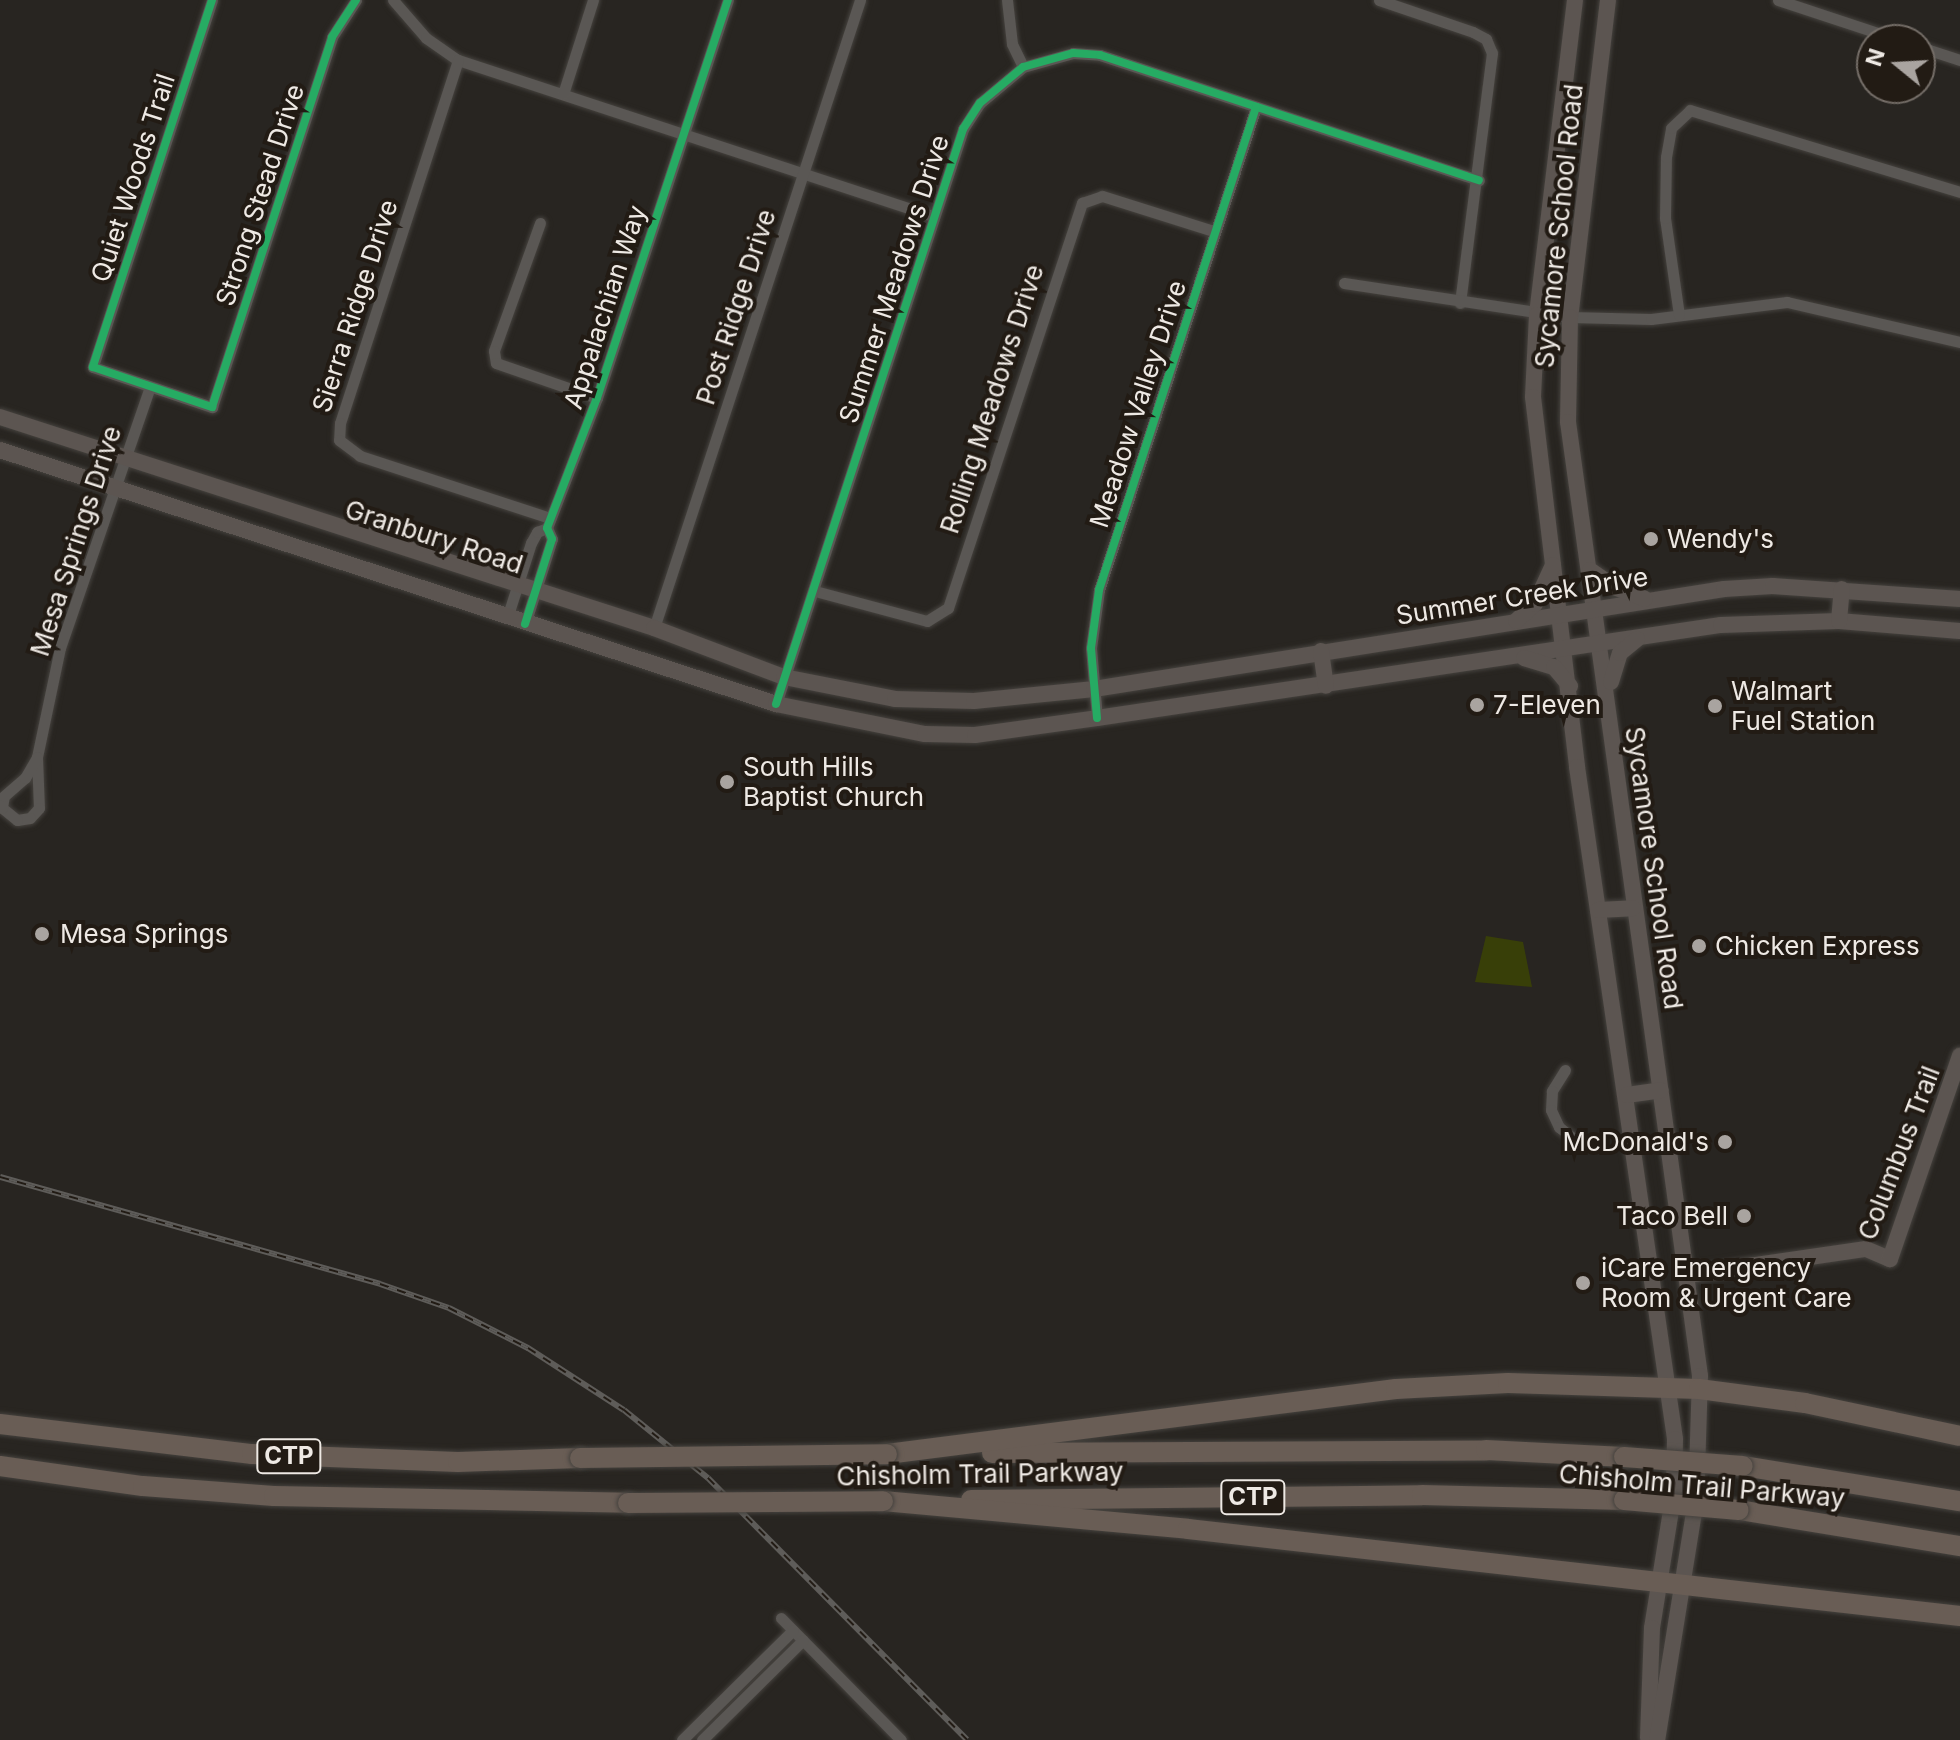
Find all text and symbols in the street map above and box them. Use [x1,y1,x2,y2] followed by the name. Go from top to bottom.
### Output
[1856,24,1936,104] north arrow
[1860,45,1890,69] text: N
[85,70,181,286] street label: Quiet Woods Trail
[209,80,311,310] street label: Strong Stead Drive
[1529,83,1589,369] street label: Sycamore School Road
[833,131,955,427] street label: Summer Meadows Drive
[306,196,404,416] street label: Sierra Ridge Drive
[557,201,653,413] street label: Appalachian Way
[690,205,782,409] street label: Post Ridge Drive
[934,261,1050,537] street label: Rolling Meadows Drive
[1083,276,1193,532] street label: Meadow Valley Drive
[24,422,128,660] street label: Mesa Springs Drive
[341,494,527,580] street label: Granbury Road
[1667,523,1774,555] place label: Wendy's
[1642,530,1660,548] marker: Wendy's
[1394,561,1650,631] street label: Summer Creek Drive
[1731,675,1875,736] place label: Walmart Fuel Station
[1493,689,1601,721] place label: 7-Eleven
[1468,696,1486,714] marker: 7-Eleven
[1706,697,1724,715] marker: Walmart Fuel Station
[1619,725,1689,1011] street label: Sycamore School Road
[743,751,924,812] place label: South Hills Baptist Church
[718,773,736,791] marker: South Hills Baptist Church
[60,918,228,950] place label: Mesa Springs
[31,923,53,945] marker: Mesa Springs
[1715,930,1920,962] place label: Chicken Express
[1690,937,1708,955] marker: Chicken Express
[1852,1062,1946,1244] street label: Columbus Trail
[1563,1126,1709,1158] place label: McDonald's
[1716,1133,1734,1151] marker: McDonald's
[1616,1200,1728,1232] place label: Taco Bell
[1735,1207,1753,1225] marker: Taco Bell
[1601,1252,1852,1314] place label: iCare Emergency Room & Urgent Care
[1572,1272,1594,1294] marker: iCare Emergency Room & Urgent Care
[255,1436,323,1476] road number: CTP
[836,1456,1124,1492] street label: Chisholm Trail Parkway
[1558,1458,1846,1514] street label: Chisholm Trail Parkway
[1219,1477,1287,1517] road number: CTP

